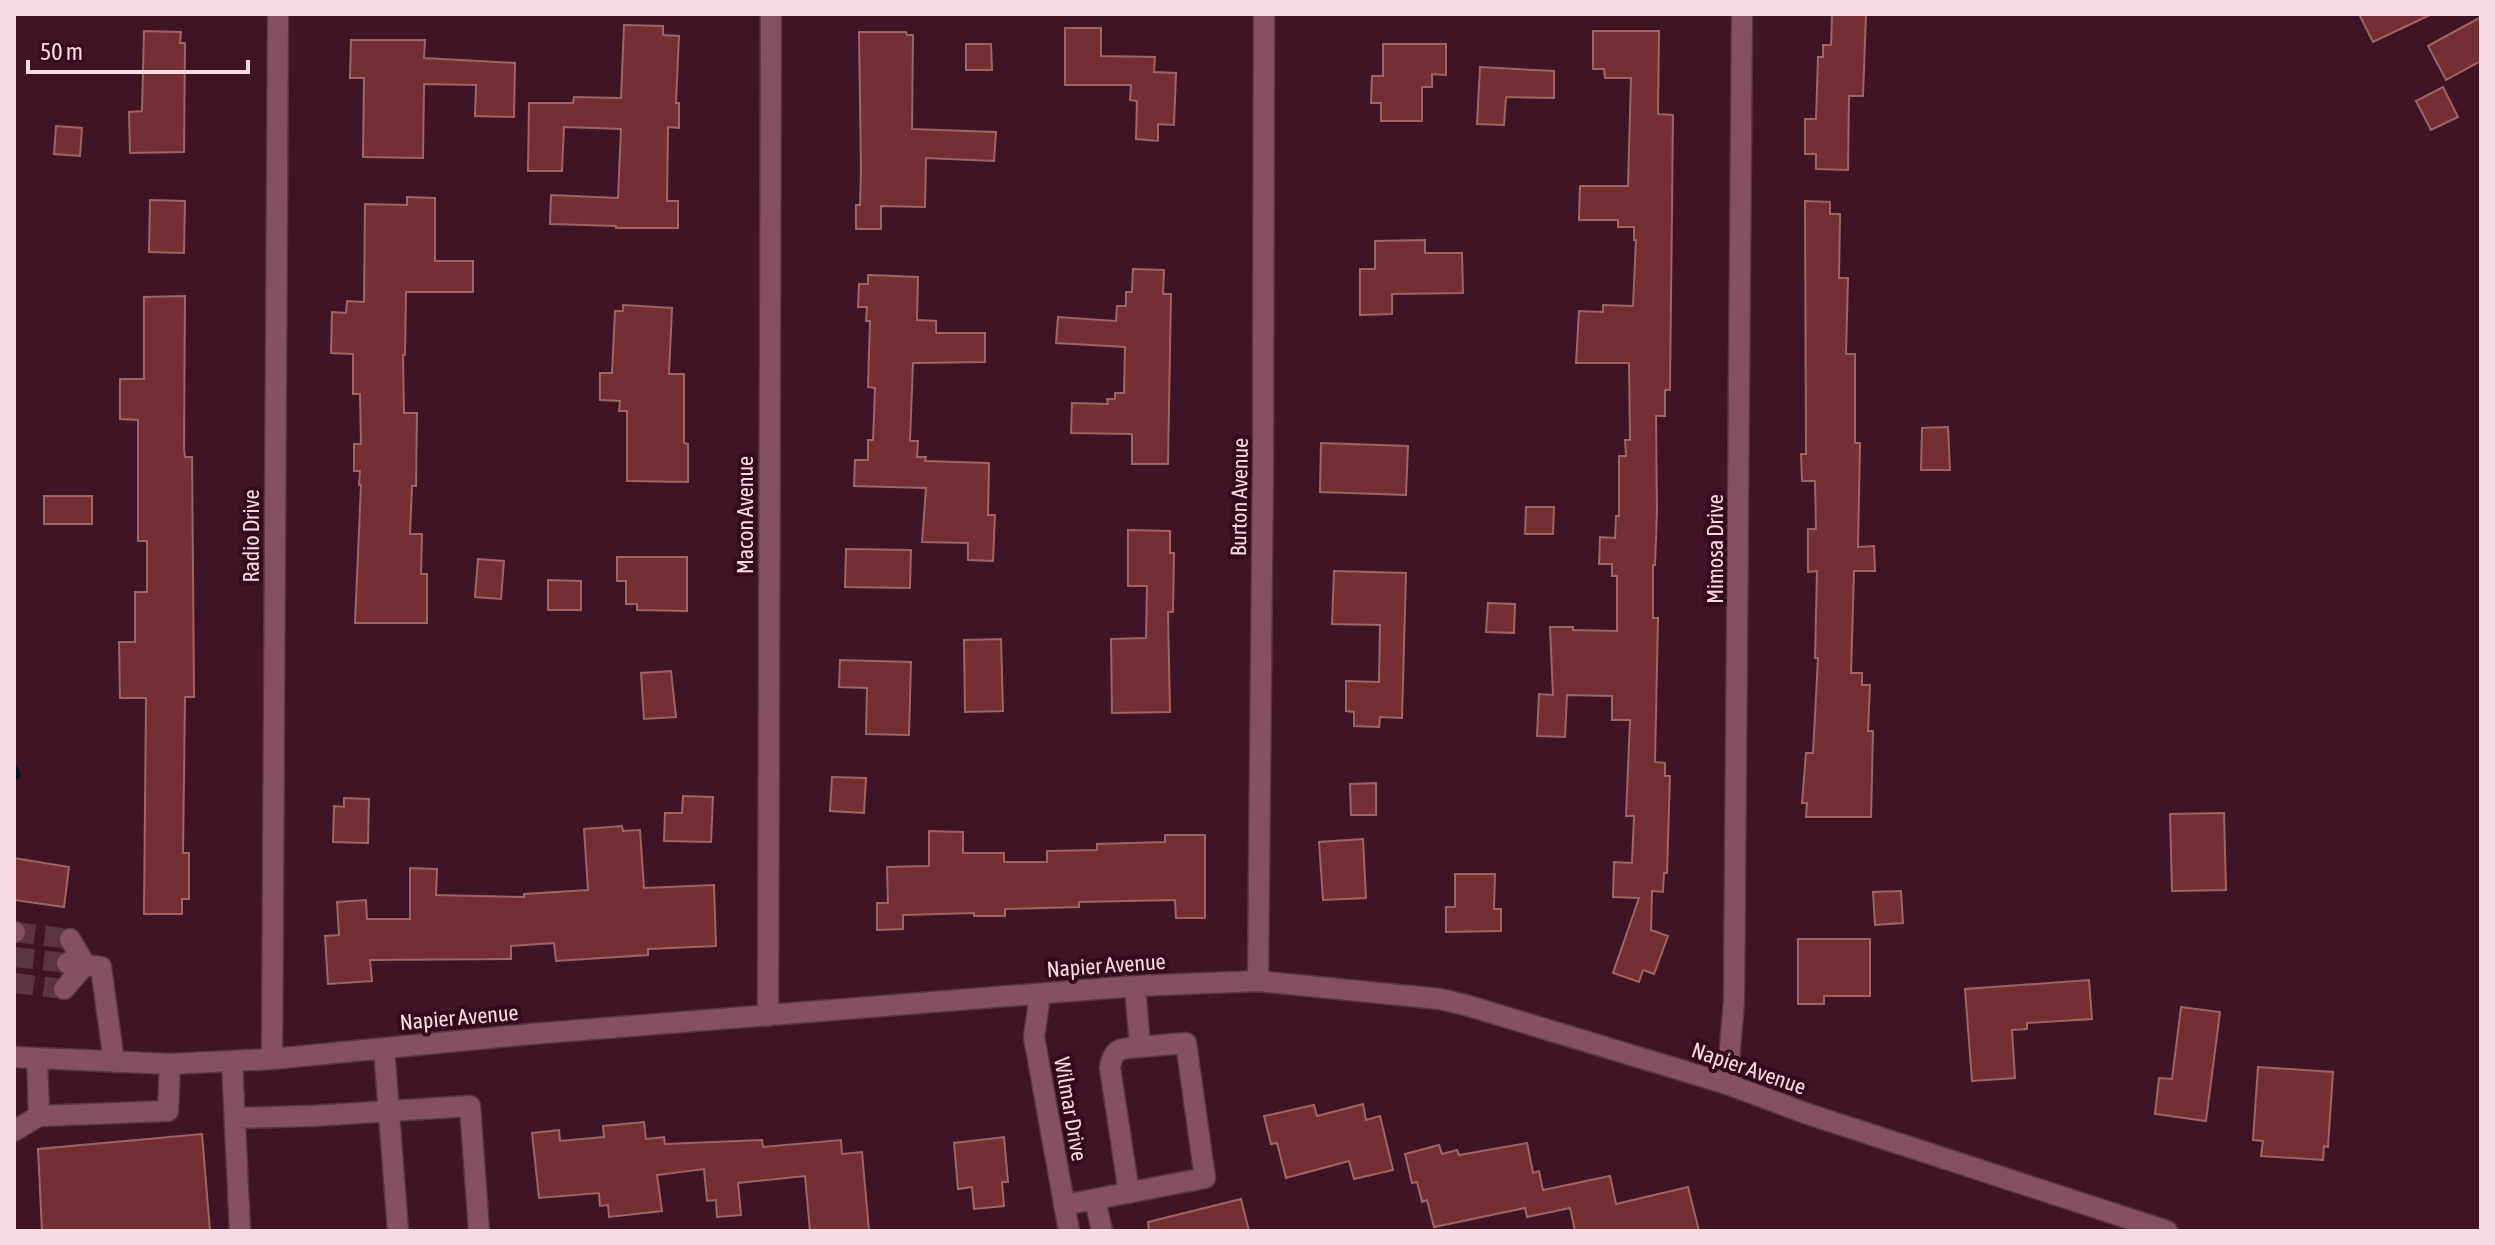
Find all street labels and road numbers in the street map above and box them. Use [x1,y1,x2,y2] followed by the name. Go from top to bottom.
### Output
[1225,438,1253,556] street label: Burton Avenue
[732,456,758,574] street label: Macon Avenue
[238,490,264,582] street label: Radio Drive
[1702,494,1728,604] street label: Mimosa Drive
[1046,948,1166,982] street label: Napier Avenue
[399,999,519,1035] street label: Napier Avenue
[1688,1036,1810,1100] street label: Napier Avenue
[1049,1055,1093,1163] street label: Wilmar Drive

